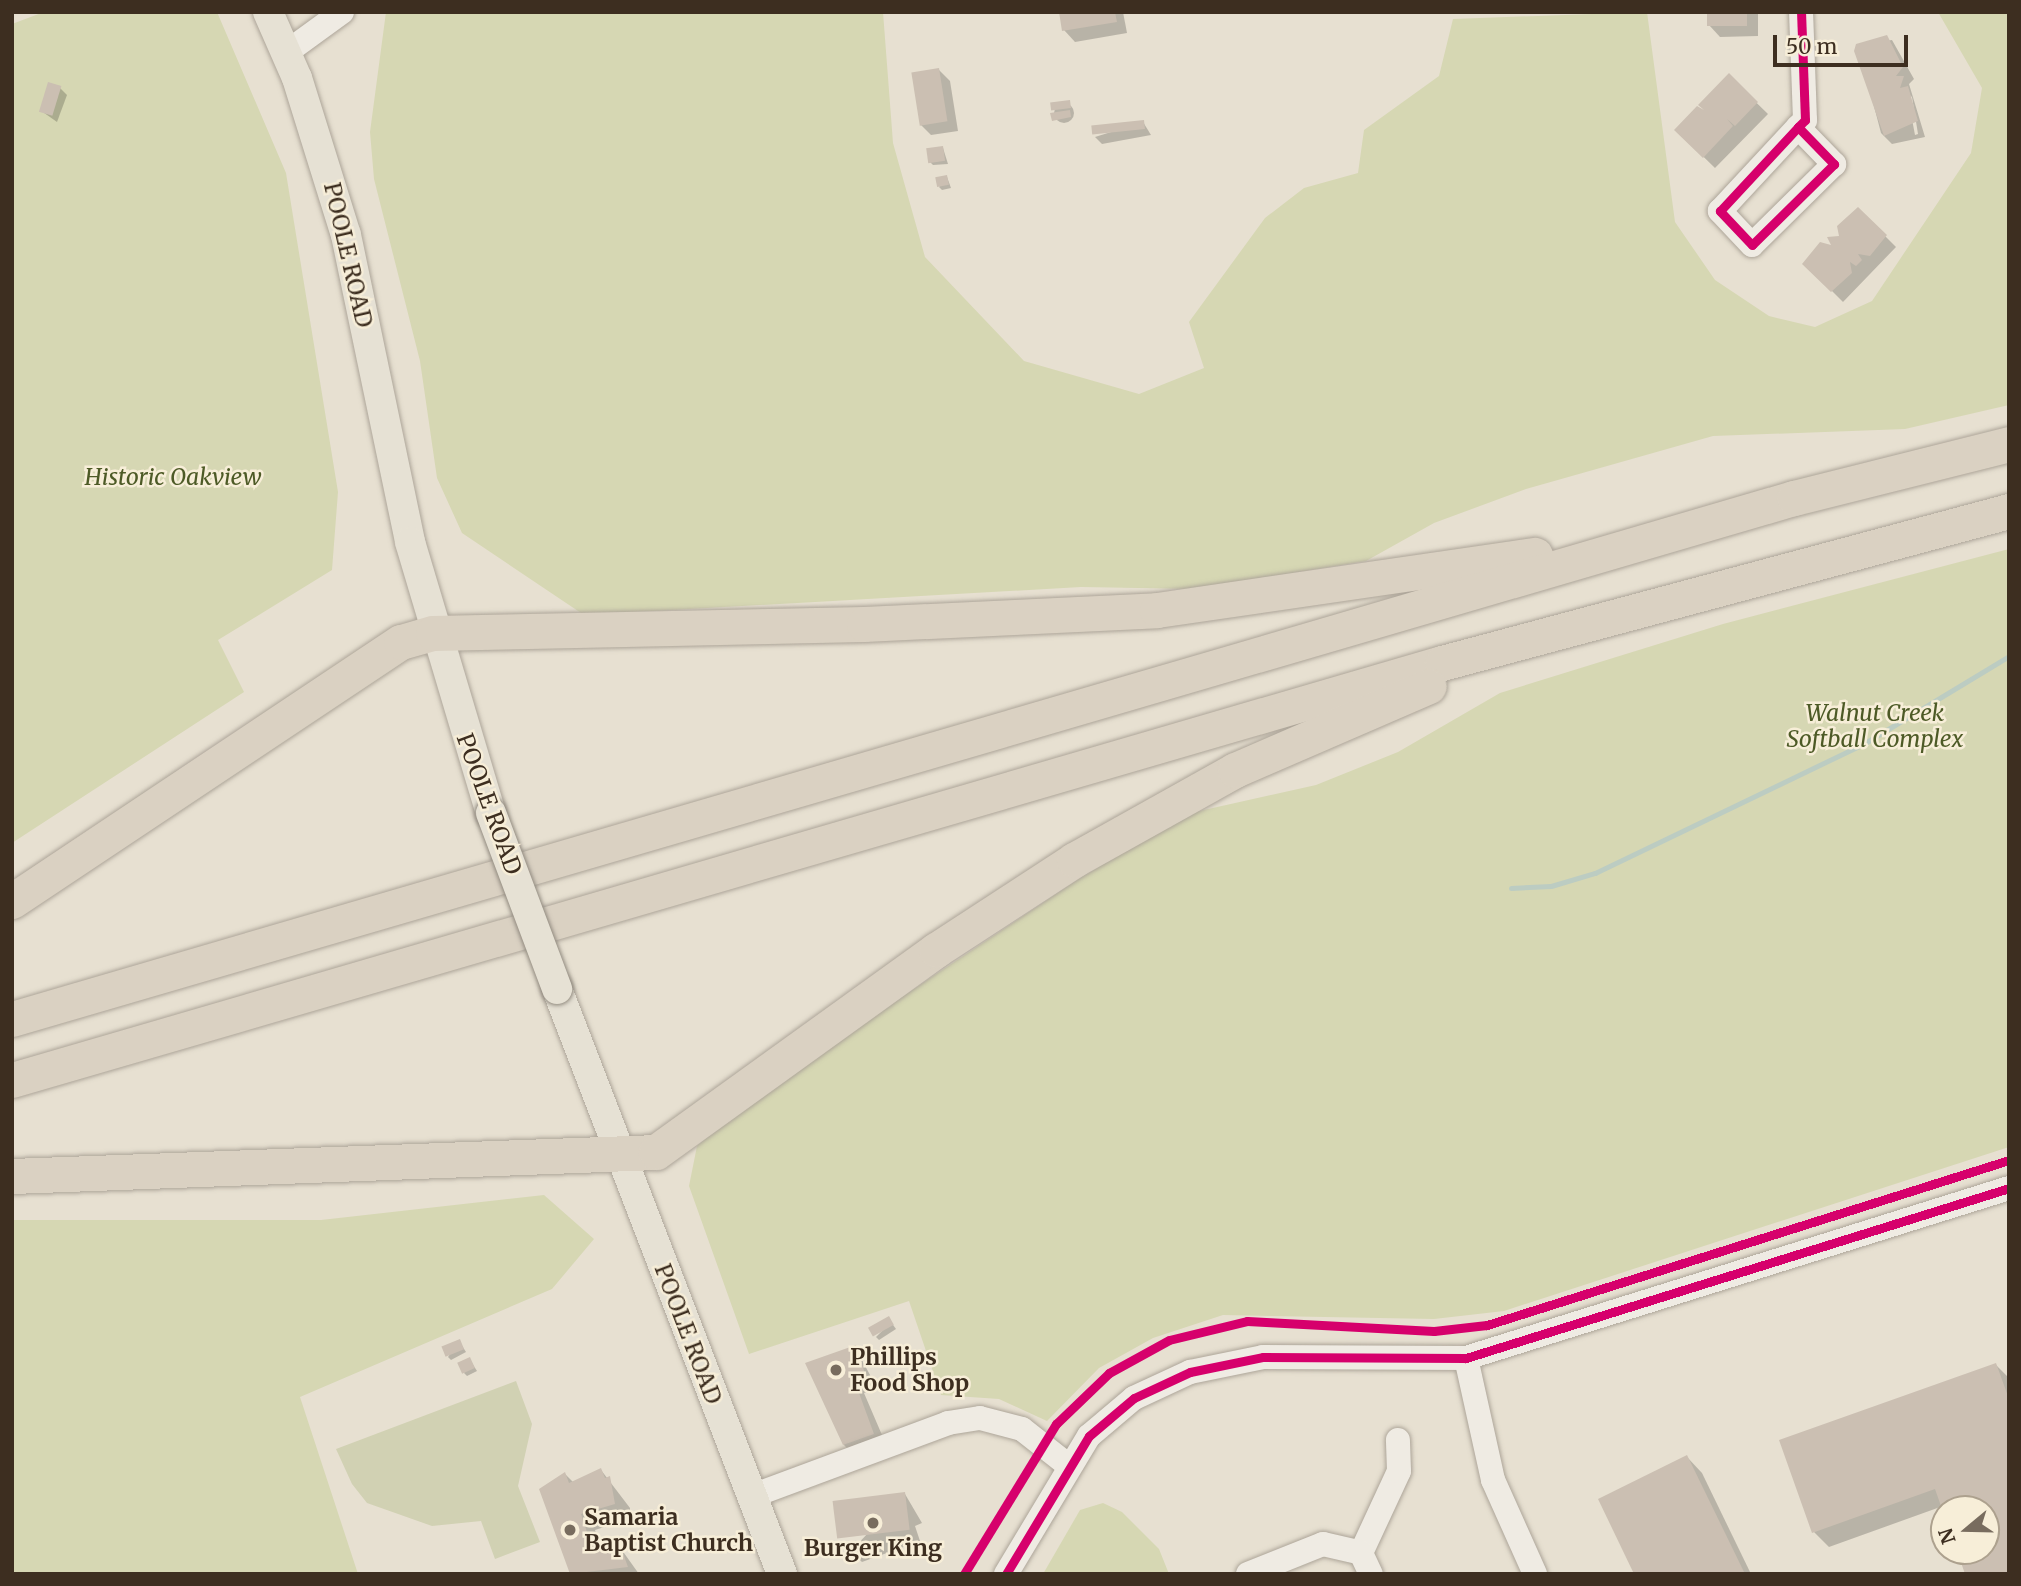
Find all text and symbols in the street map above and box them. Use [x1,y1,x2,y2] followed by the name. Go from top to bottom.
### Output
[1776,21,1911,65] scale bar
[1786,33,1837,60] text: 50 m
[318,180,378,330] street label: POOLE ROAD
[85,463,261,491] park label: Historic Oakview
[1787,699,1963,753] park label: Walnut Creek Softball Complex
[451,730,527,878] street label: POOLE ROAD
[649,1260,727,1408] street label: POOLE ROAD
[850,1343,969,1397] place label: Phillips Food Shop
[828,1362,844,1378] marker: Phillips Food Shop
[1930,1495,2000,1565] north arrow
[584,1503,753,1557] place label: Samaria Baptist Church
[865,1515,881,1531] marker: Burger King
[562,1522,578,1538] marker: Samaria Baptist Church
[1933,1525,1961,1547] text: N
[804,1534,942,1562] place label: Burger King

